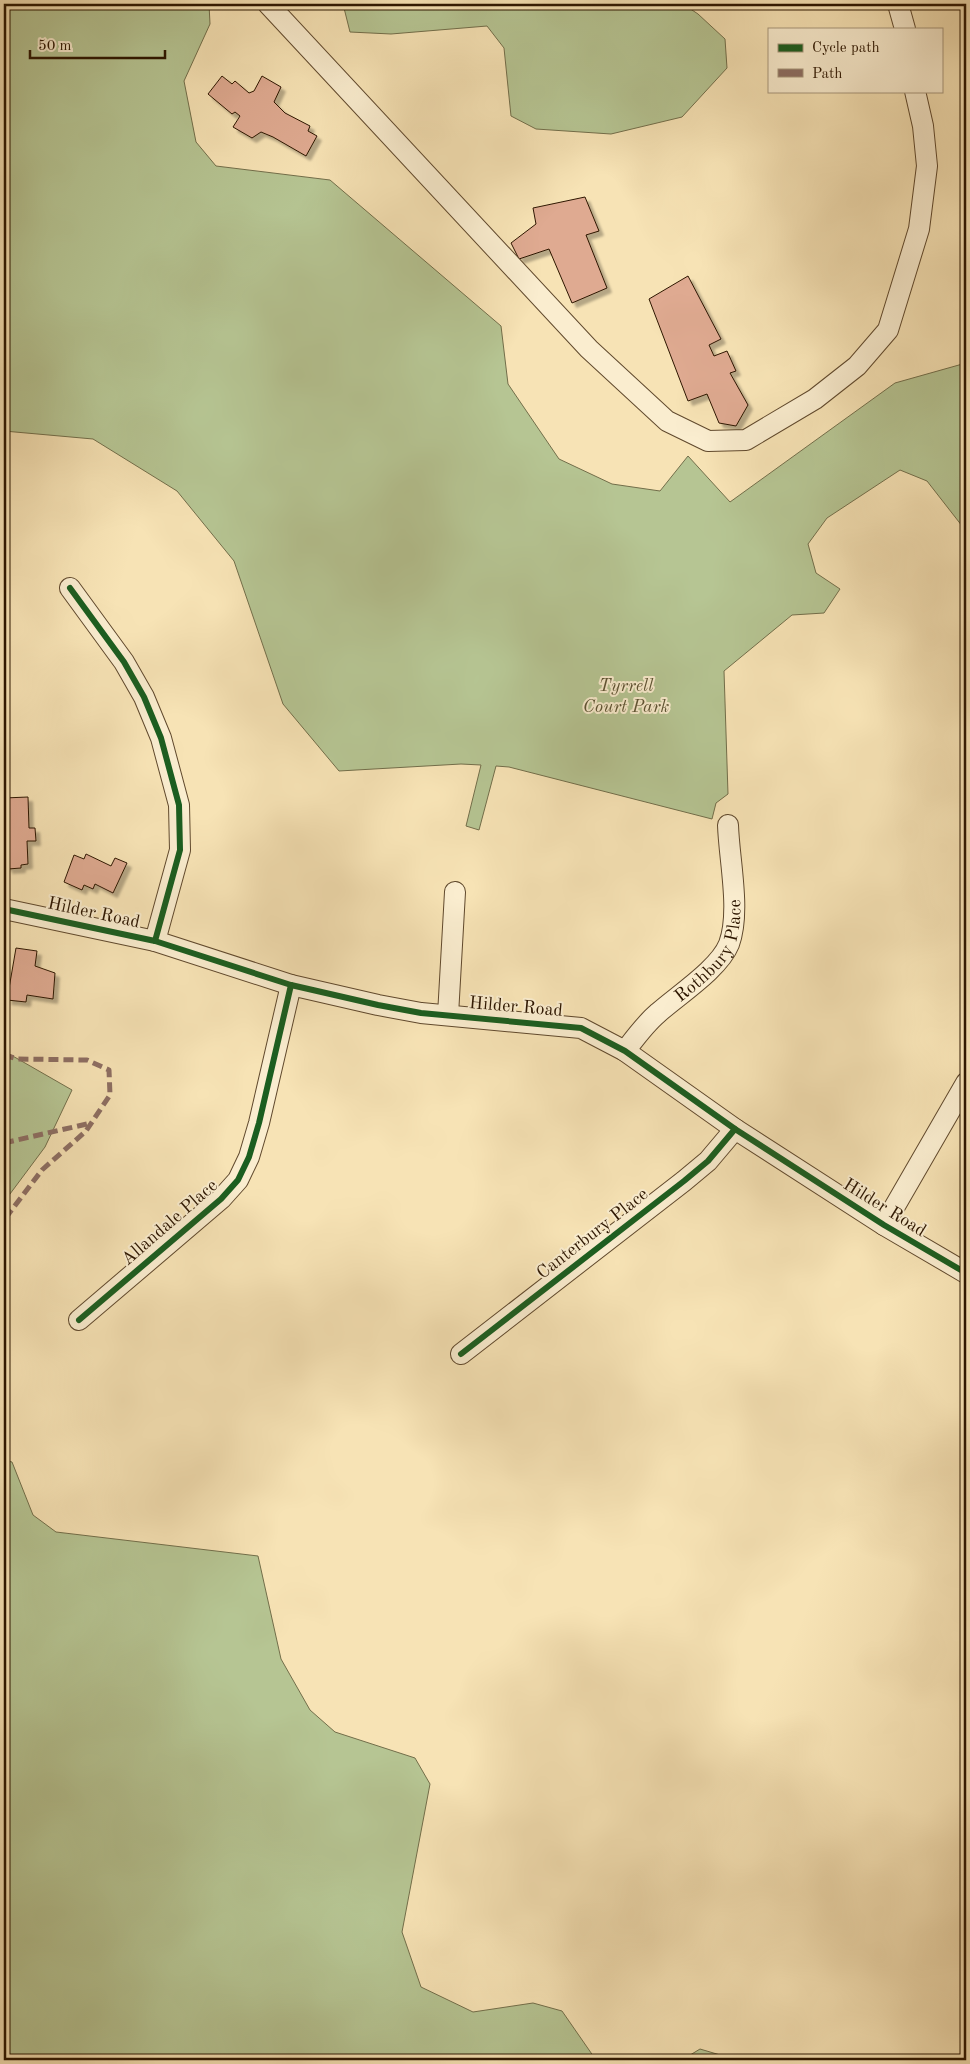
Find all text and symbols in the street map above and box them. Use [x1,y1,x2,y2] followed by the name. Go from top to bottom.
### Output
[30,28,165,60] scale bar
[768,28,942,92] legend
[38,39,72,54] text: 50 m
[812,41,880,56] text: Cycle path
[812,67,842,82] text: Path
[583,677,669,716] park label: Tyrrell Court Park
[46,894,142,932] street label: Hilder Road
[672,899,744,1006] street label: Rothbury Place
[468,994,564,1020] street label: Hilder Road
[840,1175,929,1240] street label: Hilder Road
[118,1176,221,1269] street label: Allandale Place
[534,1185,652,1283] street label: Canterbury Place

